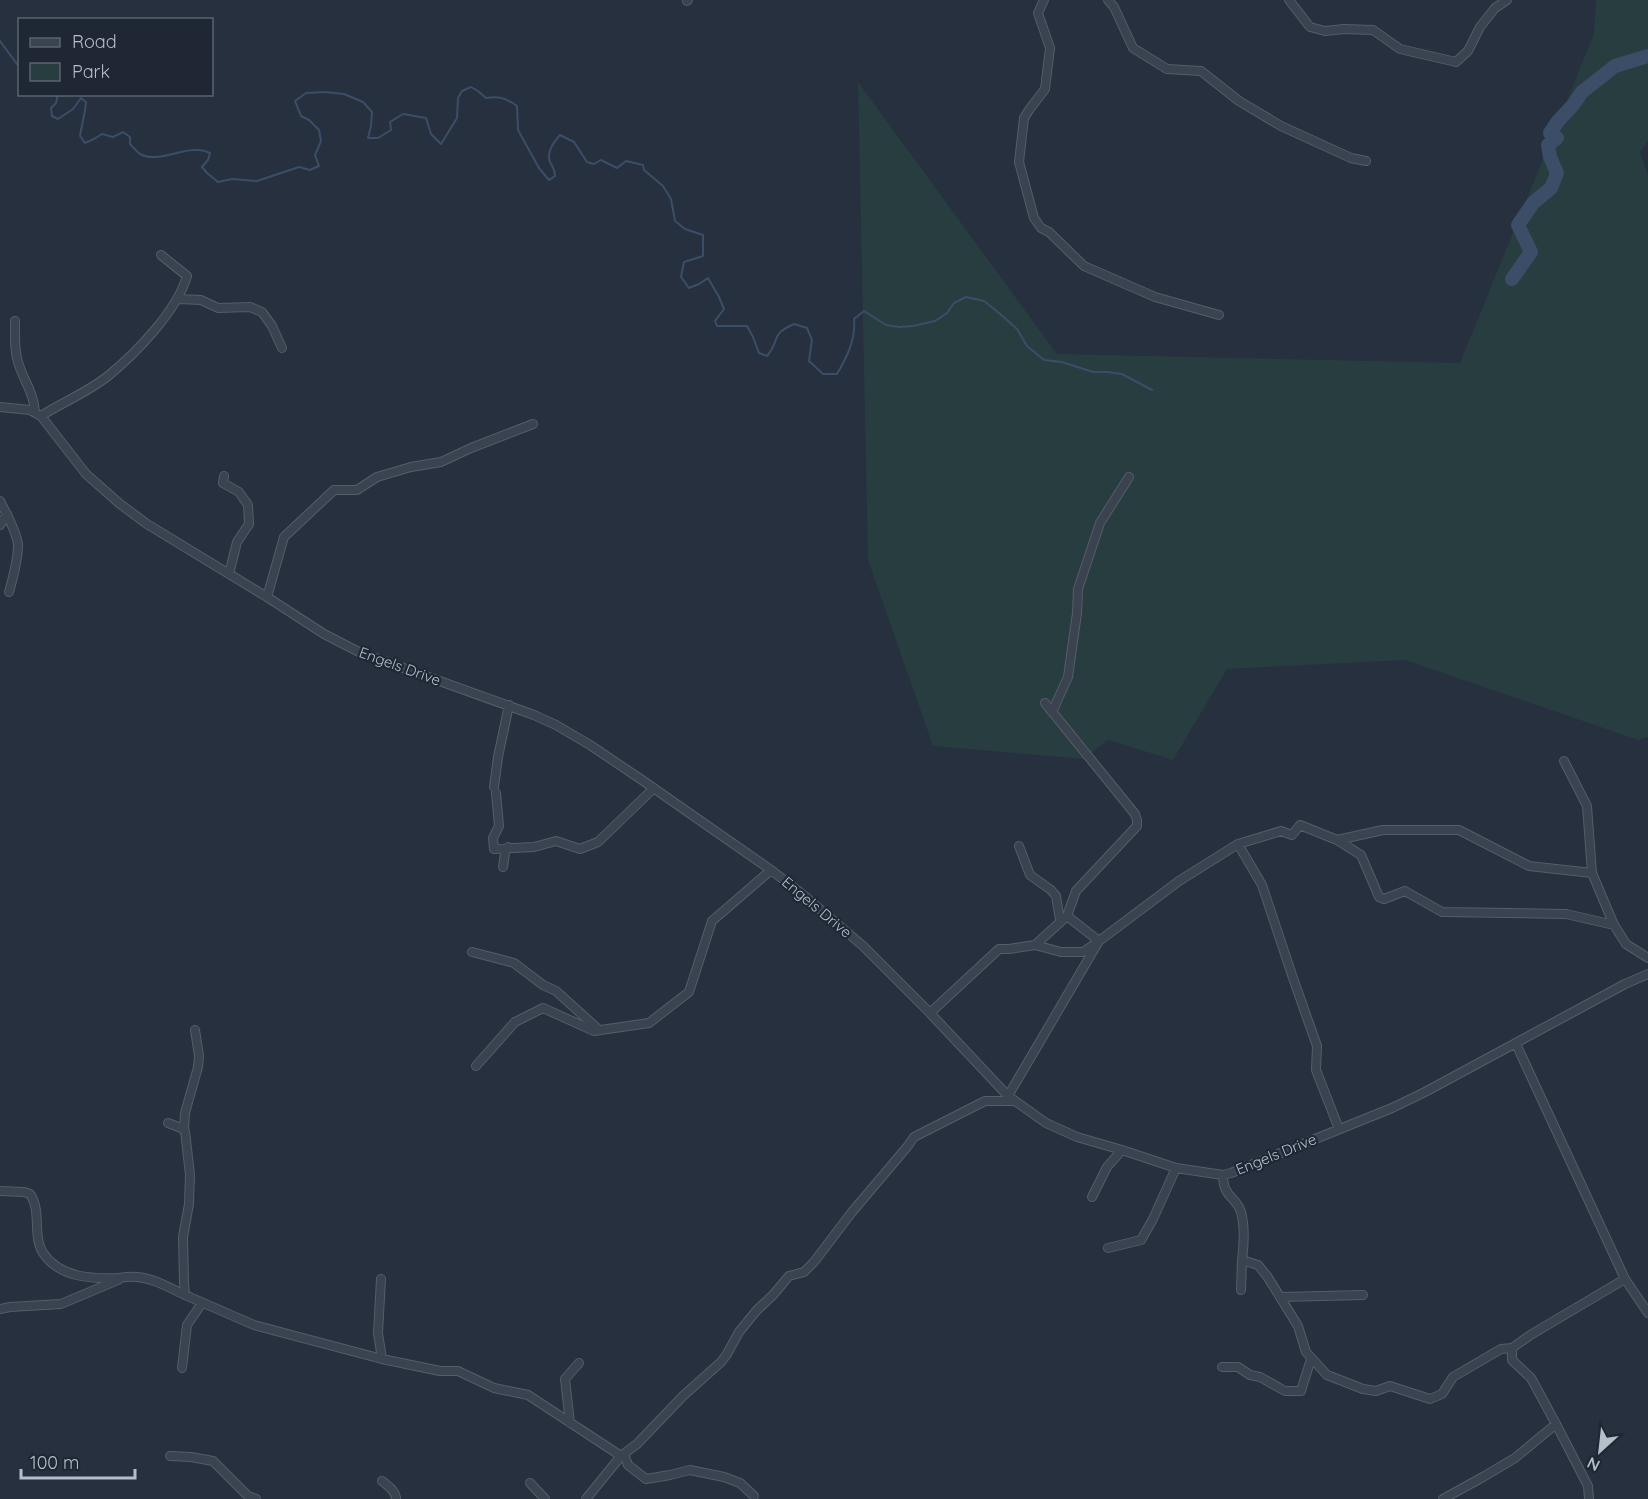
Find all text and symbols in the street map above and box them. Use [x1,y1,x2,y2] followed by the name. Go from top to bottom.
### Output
[18,18,213,96] legend
[72,30,117,53] text: Road
[72,60,110,83] text: Park
[357,642,443,690] street label: Engels Drive
[778,872,856,942] street label: Engels Drive
[1233,1129,1319,1179] street label: Engels Drive
[1570,1421,1630,1481] north arrow
[21,1442,135,1480] scale bar
[30,1451,79,1474] text: 100 m
[1583,1453,1603,1476] text: N

